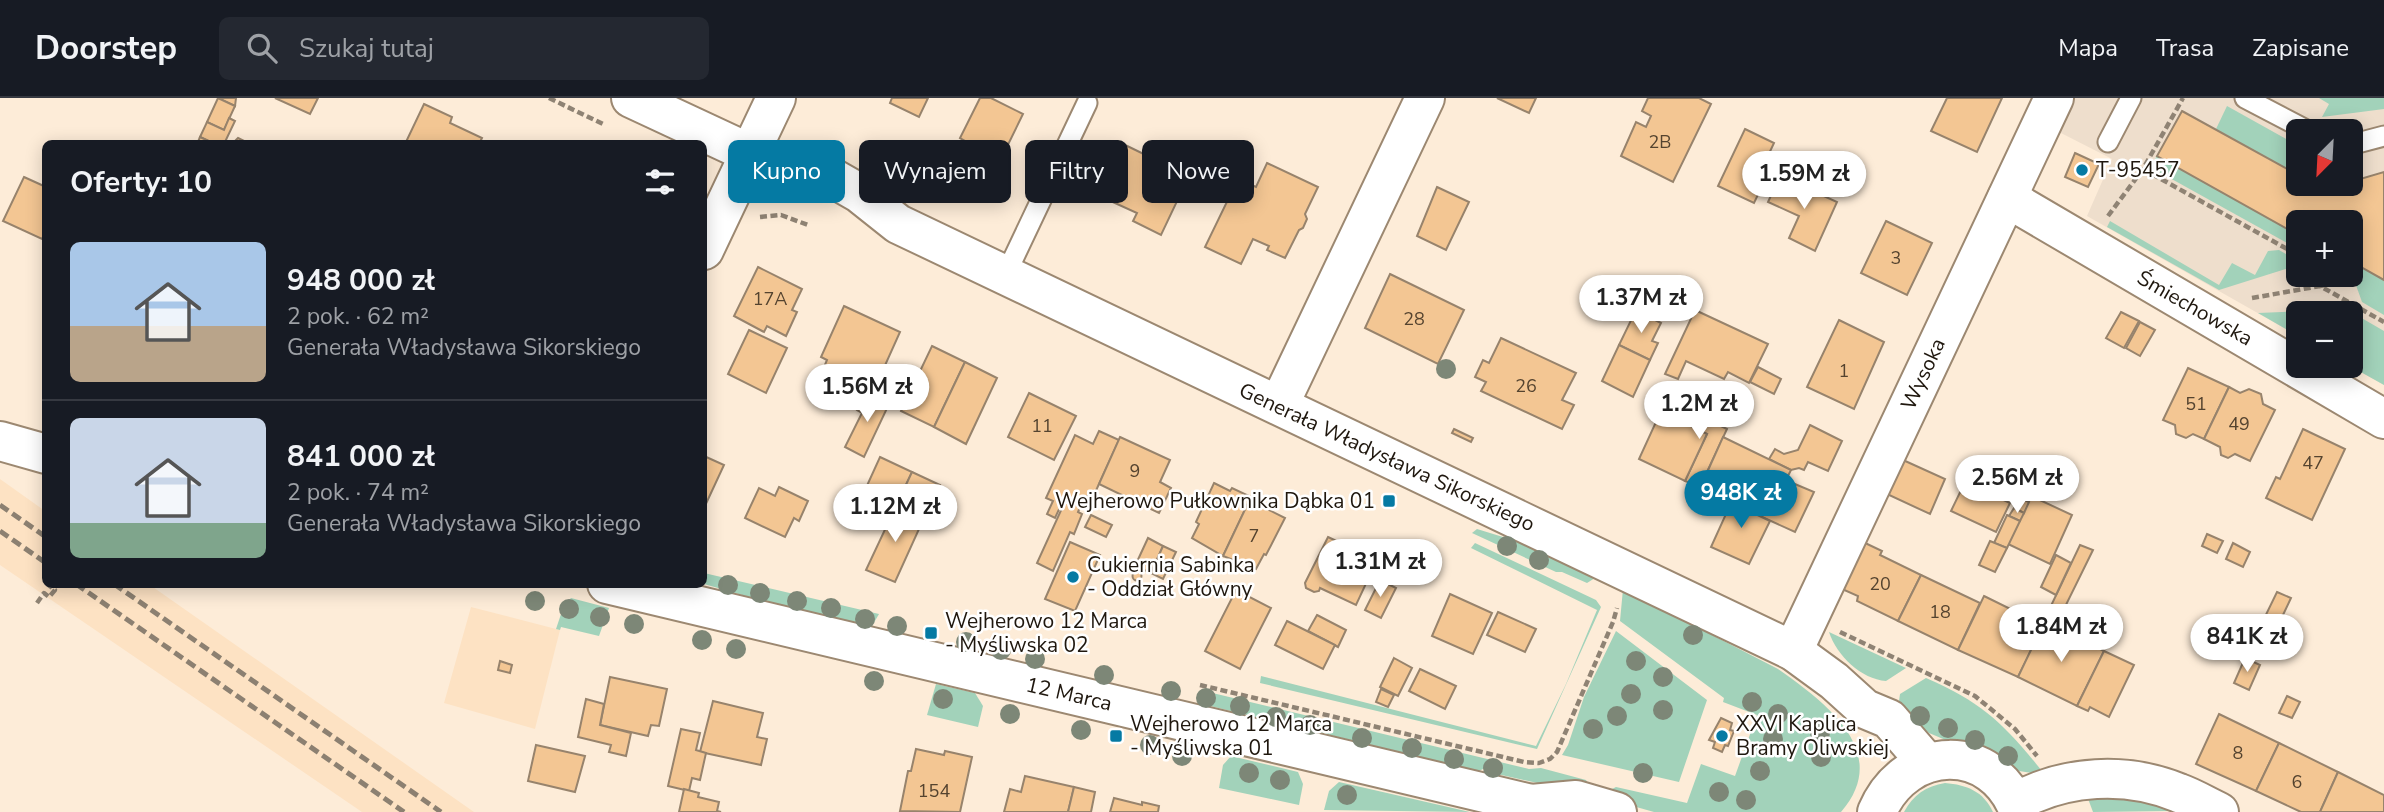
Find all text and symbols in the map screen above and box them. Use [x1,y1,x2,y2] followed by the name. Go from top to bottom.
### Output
[219,17,709,80] search box
[35,26,177,71] text: Doorstep
[243,29,281,67] icon: search
[299,31,434,66] text: Szukaj tutaj
[2058,32,2118,64] text: Mapa
[2156,32,2214,64] text: Trasa
[2252,32,2349,64] text: Zapisane
[2286,119,2362,196] north arrow
[2286,119,2363,378] map controls
[1649,130,1671,154] house number: 2B
[728,140,845,203] chip: Kupno
[859,140,1011,203] chip: Wynajem
[1025,140,1128,203] chip: Filtry
[1142,140,1254,203] chip: Nowe
[1732,152,1876,211] pin: 1.59M zł
[2096,156,2180,184] place label: T-95457
[1758,158,1850,189] text: 1.59M zł
[70,162,212,203] text: Oferty: 10
[2074,162,2090,178] marker: T-95457
[641,163,679,201] icon: filters
[2286,210,2363,287] button: +
[1891,246,1901,270] house number: 3
[287,260,435,301] text: 948 000 zł
[2132,264,2258,352] street label: Śmiechowska
[126,270,210,354] icon: home
[1569,275,1713,335] pin: 1.37M zł
[1595,282,1687,313] text: 1.37M zł
[753,287,787,311] house number: 17A
[287,301,429,332] text: 2 pok. · 62 m²
[2286,301,2363,378] button: −
[1403,307,1425,331] house number: 28
[287,332,641,363] text: Generała Władysława Sikorskiego
[1894,333,1952,415] street label: Wysoka
[1839,359,1849,383] house number: 1
[795,364,939,424] pin: 1.56M zł
[821,371,913,402] text: 1.56M zł
[1515,374,1537,398] house number: 26
[1235,376,1539,538] street label: Generała Władysława Sikorskiego
[1634,382,1764,441] pin: 1.2M zł
[1660,388,1738,419] text: 1.2M zł
[2185,392,2207,416] house number: 51
[2228,412,2250,436] house number: 49
[1031,414,1053,438] house number: 11
[287,436,435,477] text: 841 000 zł
[126,446,210,530] icon: home
[2302,451,2324,475] house number: 47
[1945,456,2089,515] pin: 2.56M zł
[1130,459,1140,483] house number: 9
[1971,462,2063,493] text: 2.56M zł
[1676,470,1806,530] pin: 948K zł
[287,477,429,508] text: 2 pok. · 74 m²
[1700,477,1782,508] text: 948K zł
[823,484,967,544] pin: 1.12M zł
[1055,487,1375,515] place label: Wejherowo Pułkownika Dąbka 01
[849,491,941,522] text: 1.12M zł
[1381,493,1397,509] marker: Wejherowo Pułkownika Dąbka 01
[287,508,641,539] text: Generała Władysława Sikorskiego
[1249,524,1259,548] house number: 7
[1308,540,1452,599] pin: 1.31M zł
[1334,546,1426,577] text: 1.31M zł
[1087,551,1255,603] place label: Cukiernia Sabinka - Oddział Główny
[1065,569,1081,585] marker: Cukiernia Sabinka - Oddział Główny
[1869,572,1891,596] house number: 20
[1929,600,1951,624] house number: 18
[1989,604,2133,664] pin: 1.84M zł
[945,607,1147,659] place label: Wejherowo 12 Marca - Myśliwska 02
[2015,611,2107,642] text: 1.84M zł
[2182,614,2312,674] pin: 841K zł
[2206,621,2288,652] text: 841K zł
[923,625,939,641] marker: Wejherowo 12 Marca - Myśliwska 02
[1023,670,1115,718] street label: 12 Marca
[1130,710,1332,762] place label: Wejherowo 12 Marca - Myśliwska 01
[1736,710,1889,762] place label: XXVI Kaplica Bramy Oliwskiej
[1108,728,1124,744] marker: Wejherowo 12 Marca - Myśliwska 01
[1714,728,1730,744] marker: XXVI Kaplica Bramy Oliwskiej
[2233,741,2243,765] house number: 8
[2292,770,2302,794] house number: 6
[918,779,950,803] house number: 154

